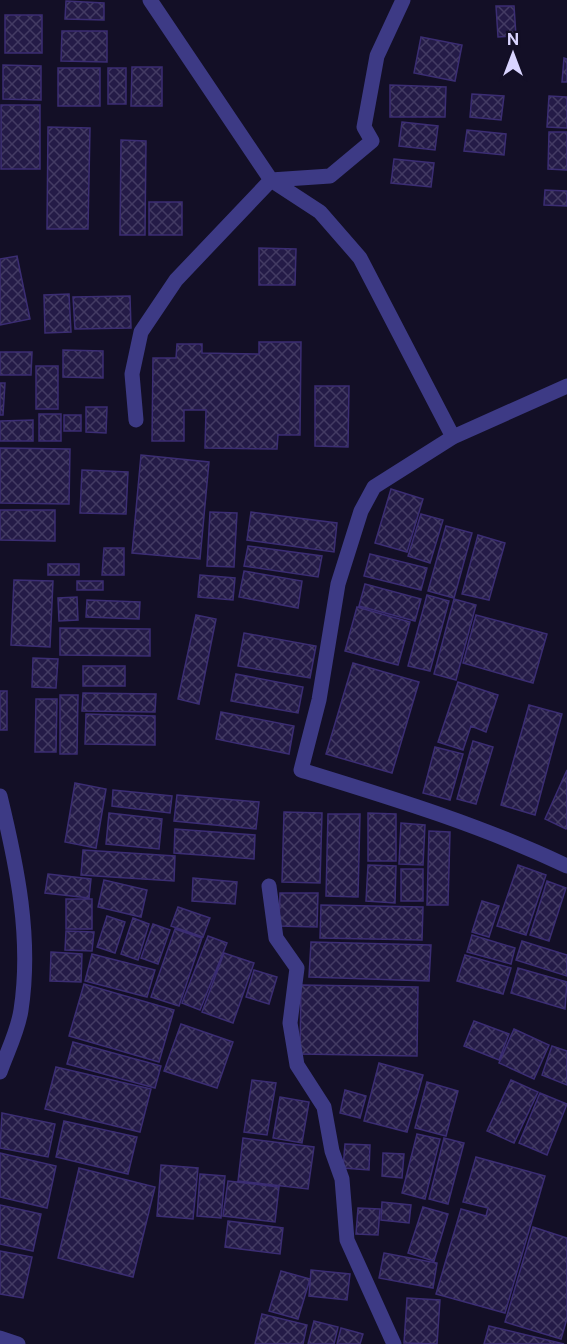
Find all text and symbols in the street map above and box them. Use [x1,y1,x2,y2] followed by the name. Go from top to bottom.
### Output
[483,24,543,84] north arrow
[507,30,519,49] text: N

